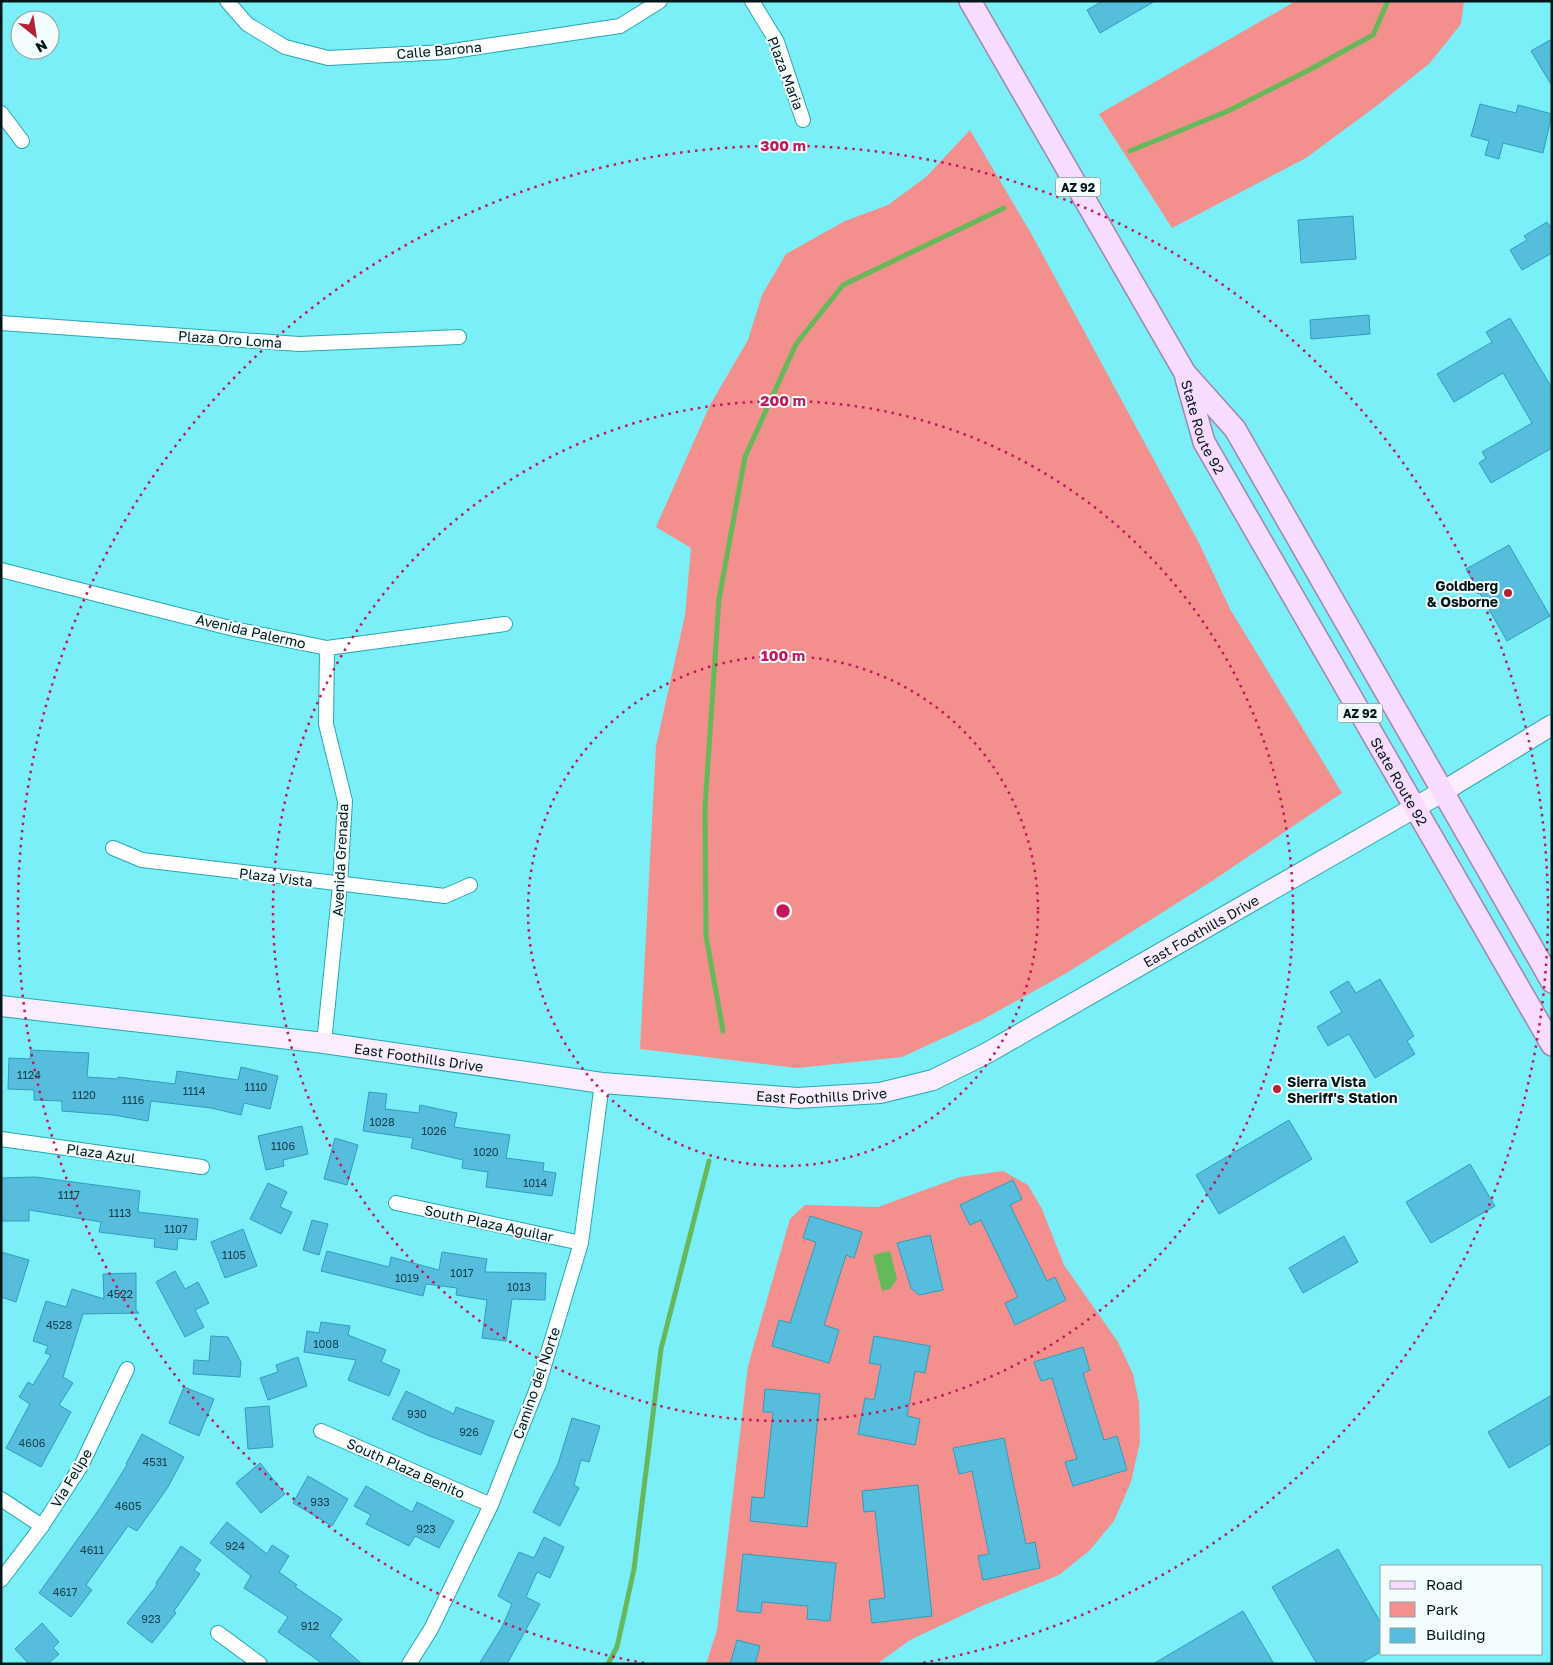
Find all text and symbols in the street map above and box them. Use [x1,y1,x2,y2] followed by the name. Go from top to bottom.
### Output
[10,10,60,60] north arrow
[764,34,808,112] street label: Plaza Maria
[33,37,51,57] text: N
[396,38,482,62] street label: Calle Barona
[760,136,806,154] text: 300 m
[1056,178,1100,196] road number: AZ 92
[177,327,283,351] street label: Plaza Oro Loma
[1178,378,1229,477] street label: State Route 92
[760,391,806,409] text: 200 m
[1427,577,1498,610] place label: Goldberg & Osborne
[1502,587,1514,599] marker: Goldberg & Osborne
[194,610,308,652] street label: Avenida Palermo
[761,646,805,664] text: 100 m
[1338,704,1382,722] road number: AZ 92
[1367,734,1432,828] street label: State Route 92
[329,803,351,917] street label: Avenida Grenada
[238,864,314,890] street label: Plaza Vista
[1140,891,1262,970] street label: East Foothills Drive
[774,902,792,920] centre of rings
[353,1039,485,1074] street label: East Foothills Drive
[17,1068,41,1081] house number: 1124
[1287,1073,1397,1106] place label: Sierra Vista Sheriff's Station
[245,1080,268,1093] house number: 1110
[756,1083,888,1106] street label: East Foothills Drive
[1271,1083,1283,1095] marker: Sierra Vista Sheriff's Station
[183,1084,206,1097] house number: 1114
[72,1088,96,1101] house number: 1120
[122,1093,145,1106] house number: 1116
[369,1115,395,1128] house number: 1028
[421,1124,447,1137] house number: 1026
[271,1139,295,1152] house number: 1106
[65,1140,137,1166] street label: Plaza Azul
[473,1145,499,1158] house number: 1020
[523,1176,547,1189] house number: 1014
[58,1188,80,1201] house number: 1117
[423,1201,556,1245] street label: South Plaza Aguilar
[109,1206,131,1219] house number: 1113
[164,1222,188,1235] house number: 1107
[222,1248,246,1261] house number: 1105
[450,1266,474,1279] house number: 1017
[395,1271,419,1284] house number: 1019
[507,1280,531,1293] house number: 1013
[107,1287,133,1300] house number: 4522
[46,1318,72,1331] house number: 4528
[509,1325,563,1441] street label: Camino del Norte
[313,1337,339,1350] house number: 1008
[407,1407,427,1420] house number: 930
[459,1425,479,1438] house number: 926
[344,1434,468,1502] street label: South Plaza Benito
[19,1436,46,1449] house number: 4606
[47,1445,95,1511] street label: Via Felipe
[143,1455,167,1468] house number: 4531
[310,1495,330,1508] house number: 933
[115,1499,141,1512] house number: 4605
[416,1522,436,1535] house number: 923
[225,1539,245,1552] house number: 924
[80,1543,104,1556] house number: 4611
[1380,1565,1543,1655] legend
[1426,1575,1463,1593] text: Road
[53,1585,77,1598] house number: 4617
[1426,1600,1459,1618] text: Park
[141,1612,161,1625] house number: 923
[301,1619,319,1632] house number: 912
[1426,1625,1486,1643] text: Building

